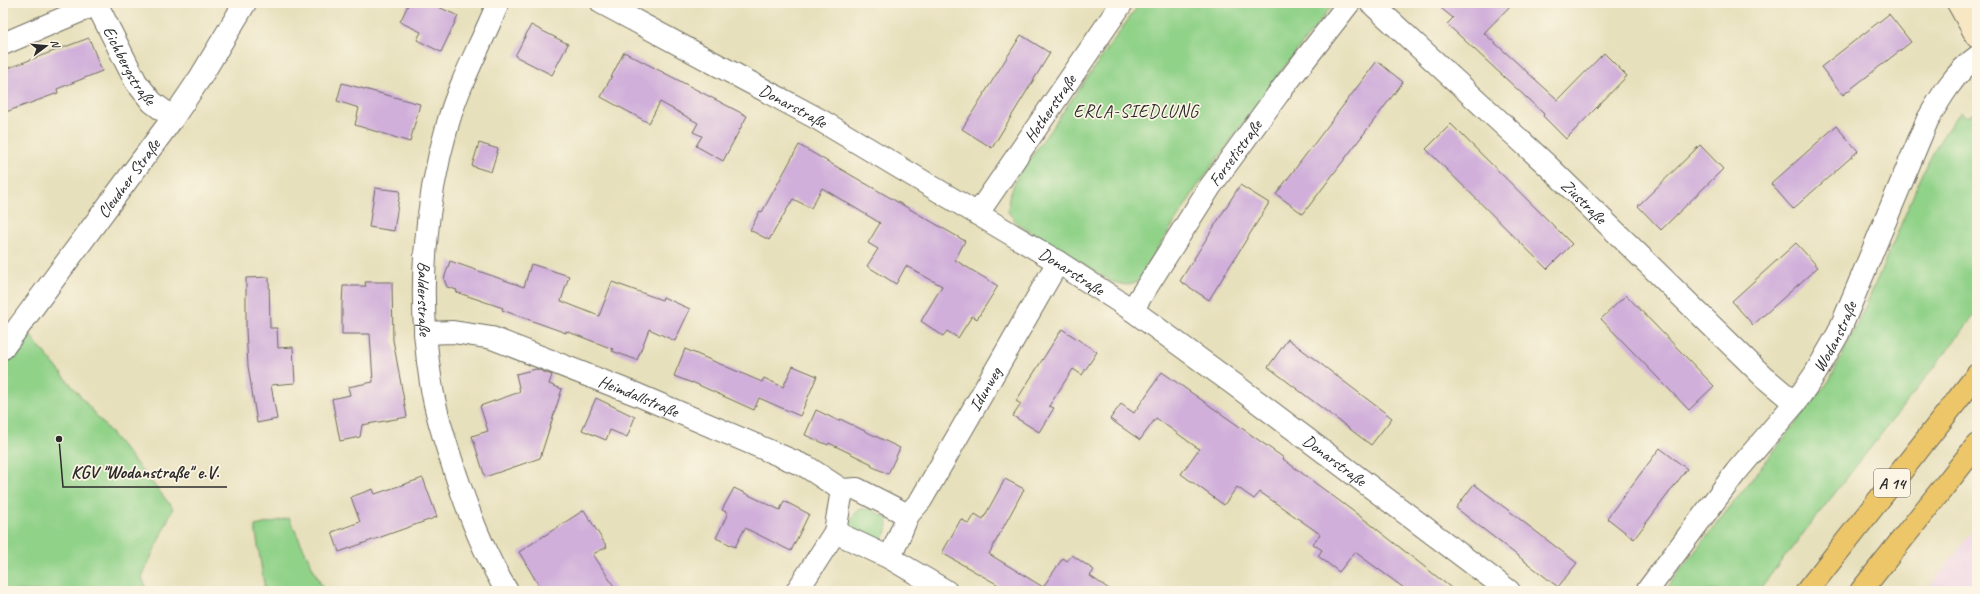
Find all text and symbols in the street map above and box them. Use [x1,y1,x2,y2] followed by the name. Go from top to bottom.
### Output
[98,23,161,111] street label: Eichbergstraße
[26,26,66,66] north arrow
[48,38,64,51] text: N
[1020,69,1082,146] street label: Hotherstraße
[756,79,832,133] street label: Donarstraße
[1073,100,1200,122] district label: ERLA-SIEDLUNG
[1204,115,1267,190] street label: Forsetistraße
[93,134,166,222] street label: Cleudner Straße
[1557,175,1612,229] street label: Ziustraße
[1035,243,1109,301] street label: Donarstraße
[413,261,436,338] street label: Balderstraße
[1808,297,1862,376] street label: Wodanstraße
[964,363,1007,415] street label: Idunweg
[595,371,683,423] street label: Heimdallstraße
[1299,430,1371,492] street label: Donarstraße
[63,457,227,487] callout: KGV "Wodanstraße" e.V.
[71,461,220,483] text: KGV "Wodanstraße" e.V.
[1874,469,1910,497] road number: A 14

